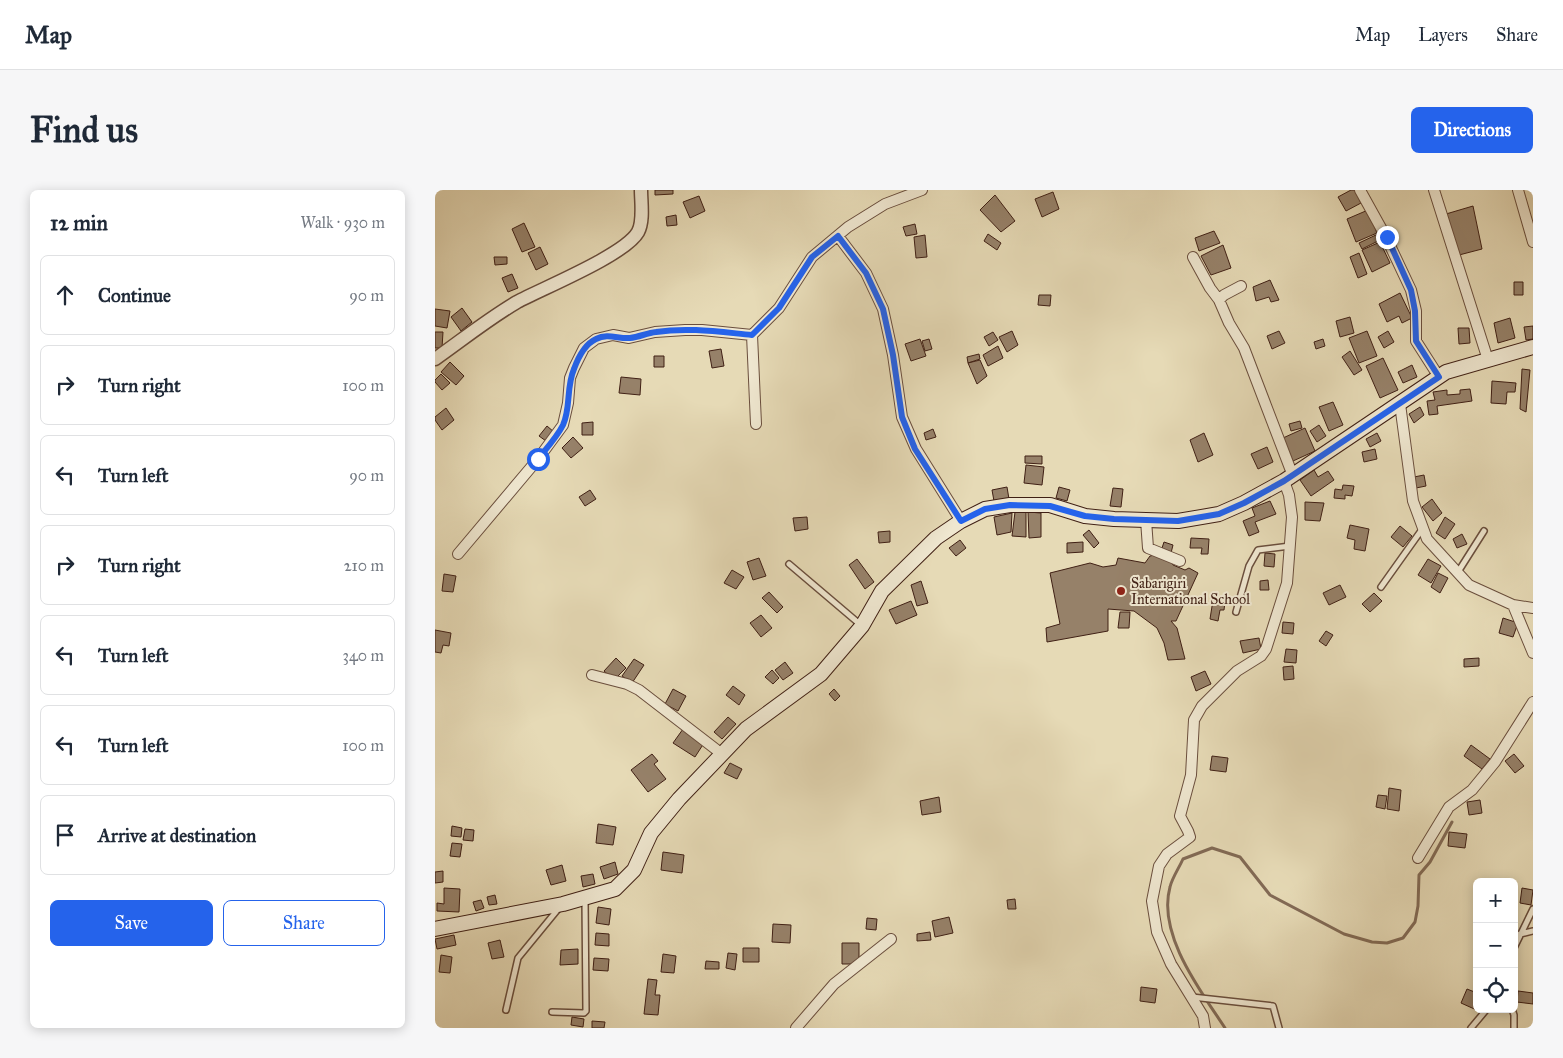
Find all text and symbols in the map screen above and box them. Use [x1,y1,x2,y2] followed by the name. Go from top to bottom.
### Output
[25,20,72,50] text: Map
[1355,24,1390,46] text: Map
[1418,24,1468,46] text: Layers
[1496,24,1538,46] text: Share
[1411,107,1533,153] button: Directions
[30,109,138,152] text: Find us
[50,210,108,236] text: 12 min
[300,213,385,232] text: Walk · 930 m
[1376,226,1399,249] route end
[51,281,79,309] icon: ahead
[98,284,171,307] text: Continue
[349,286,384,305] text: 90 m
[51,371,79,399] icon: right
[98,374,181,397] text: Turn right
[342,376,384,395] text: 100 m
[527,448,550,471] route start
[51,461,79,489] icon: left
[98,464,168,487] text: Turn left
[349,466,384,485] text: 90 m
[51,551,79,579] icon: right
[98,554,181,577] text: Turn right
[344,556,384,575] text: 210 m
[1131,575,1250,608] place label: Sabarigiri International School
[1115,585,1127,597] marker: Sabarigiri International School
[51,641,79,669] icon: left
[98,644,168,667] text: Turn left
[342,646,384,665] text: 340 m
[51,731,79,759] icon: left
[98,734,168,757] text: Turn left
[342,736,384,755] text: 100 m
[51,821,79,849] icon: arrive
[98,824,256,847] text: Arrive at destination
[1473,878,1518,1013] map controls
[1473,878,1518,923] button: +
[50,900,213,946] button: Save
[223,900,385,946] button: Share
[1473,923,1518,968] button: −
[1473,968,1518,1013] button: locate

